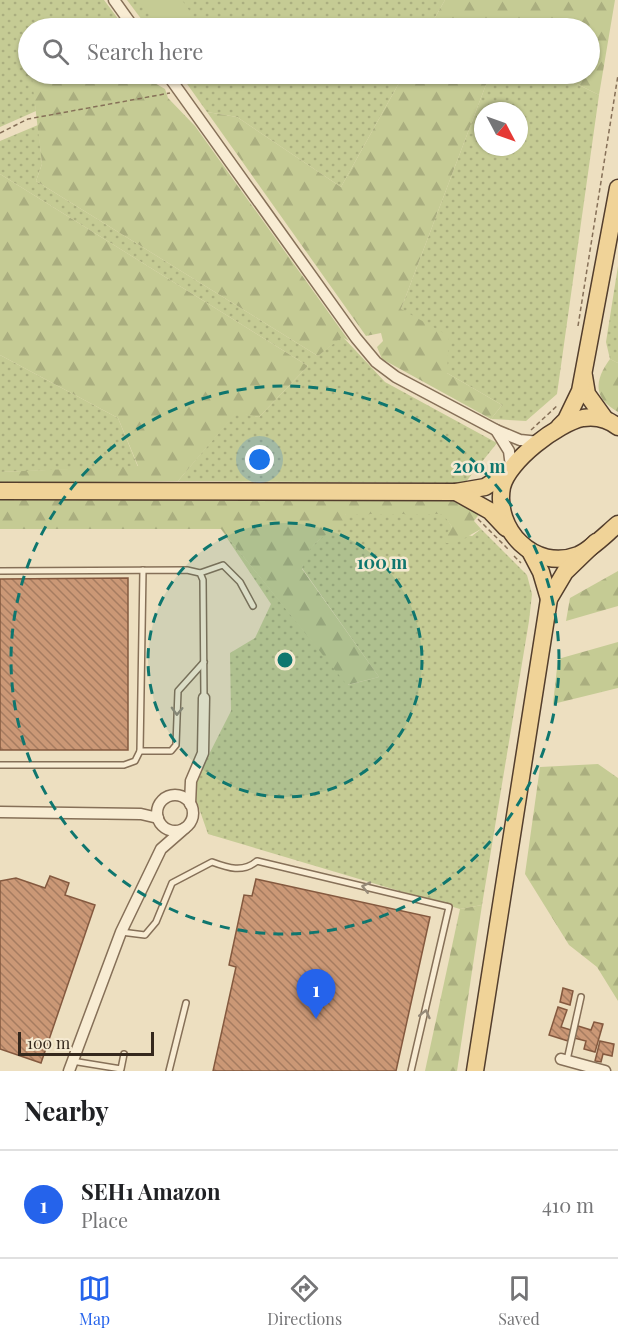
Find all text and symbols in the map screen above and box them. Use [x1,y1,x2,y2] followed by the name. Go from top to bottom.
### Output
[18,18,600,84] search box
[39,35,72,68] icon: search
[87,36,203,66] text: Search here
[474,102,528,156] north arrow
[245,445,274,474] your location
[452,454,506,478] text: 200 m
[357,550,408,574] text: 100 m
[275,650,295,670] centre of rings
[171,706,183,715] one-way arrow
[361,882,371,895] one-way arrow
[296,970,336,1019] pin: 1
[417,1009,430,1019] one-way arrow
[18,1029,154,1056] scale bar
[27,1032,70,1053] text: 100 m
[24,1093,109,1128] text: Nearby
[81,1176,220,1206] text: SEH1 Amazon
[40,1191,47,1218] text: 1
[542,1191,594,1218] text: 410 m
[81,1206,128,1233] text: Place
[78,1272,111,1329] tab: Map
[267,1272,342,1329] tab: Directions
[498,1272,540,1329] tab: Saved

